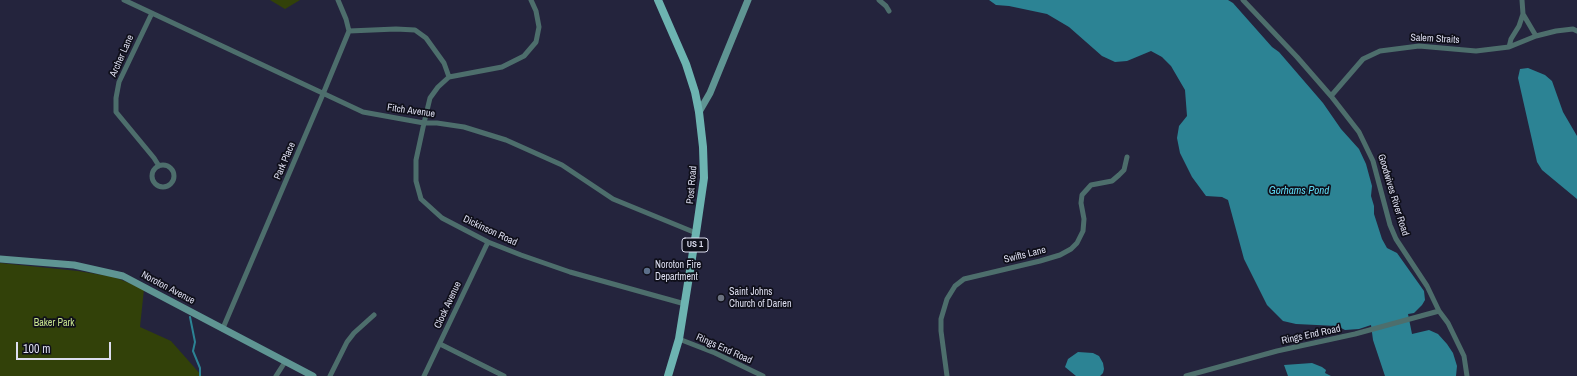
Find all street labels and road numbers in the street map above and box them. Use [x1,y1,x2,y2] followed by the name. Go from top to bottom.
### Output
[1410,32,1460,46] street label: Salem Straits
[107,33,137,79] street label: Archer Lane
[386,102,436,120] street label: Fitch Avenue
[272,140,298,182] street label: Park Place
[1375,153,1411,237] street label: Goodwives River Road
[684,165,700,205] street label: Post Road
[461,213,519,249] street label: Dickinson Road
[682,238,708,252] road number: US 1
[1003,244,1047,266] street label: Swifts Lane
[139,269,197,307] street label: Noroton Avenue
[432,280,464,330] street label: Clock Avenue
[1280,323,1342,347] street label: Rings End Road
[694,331,754,367] street label: Rings End Road

